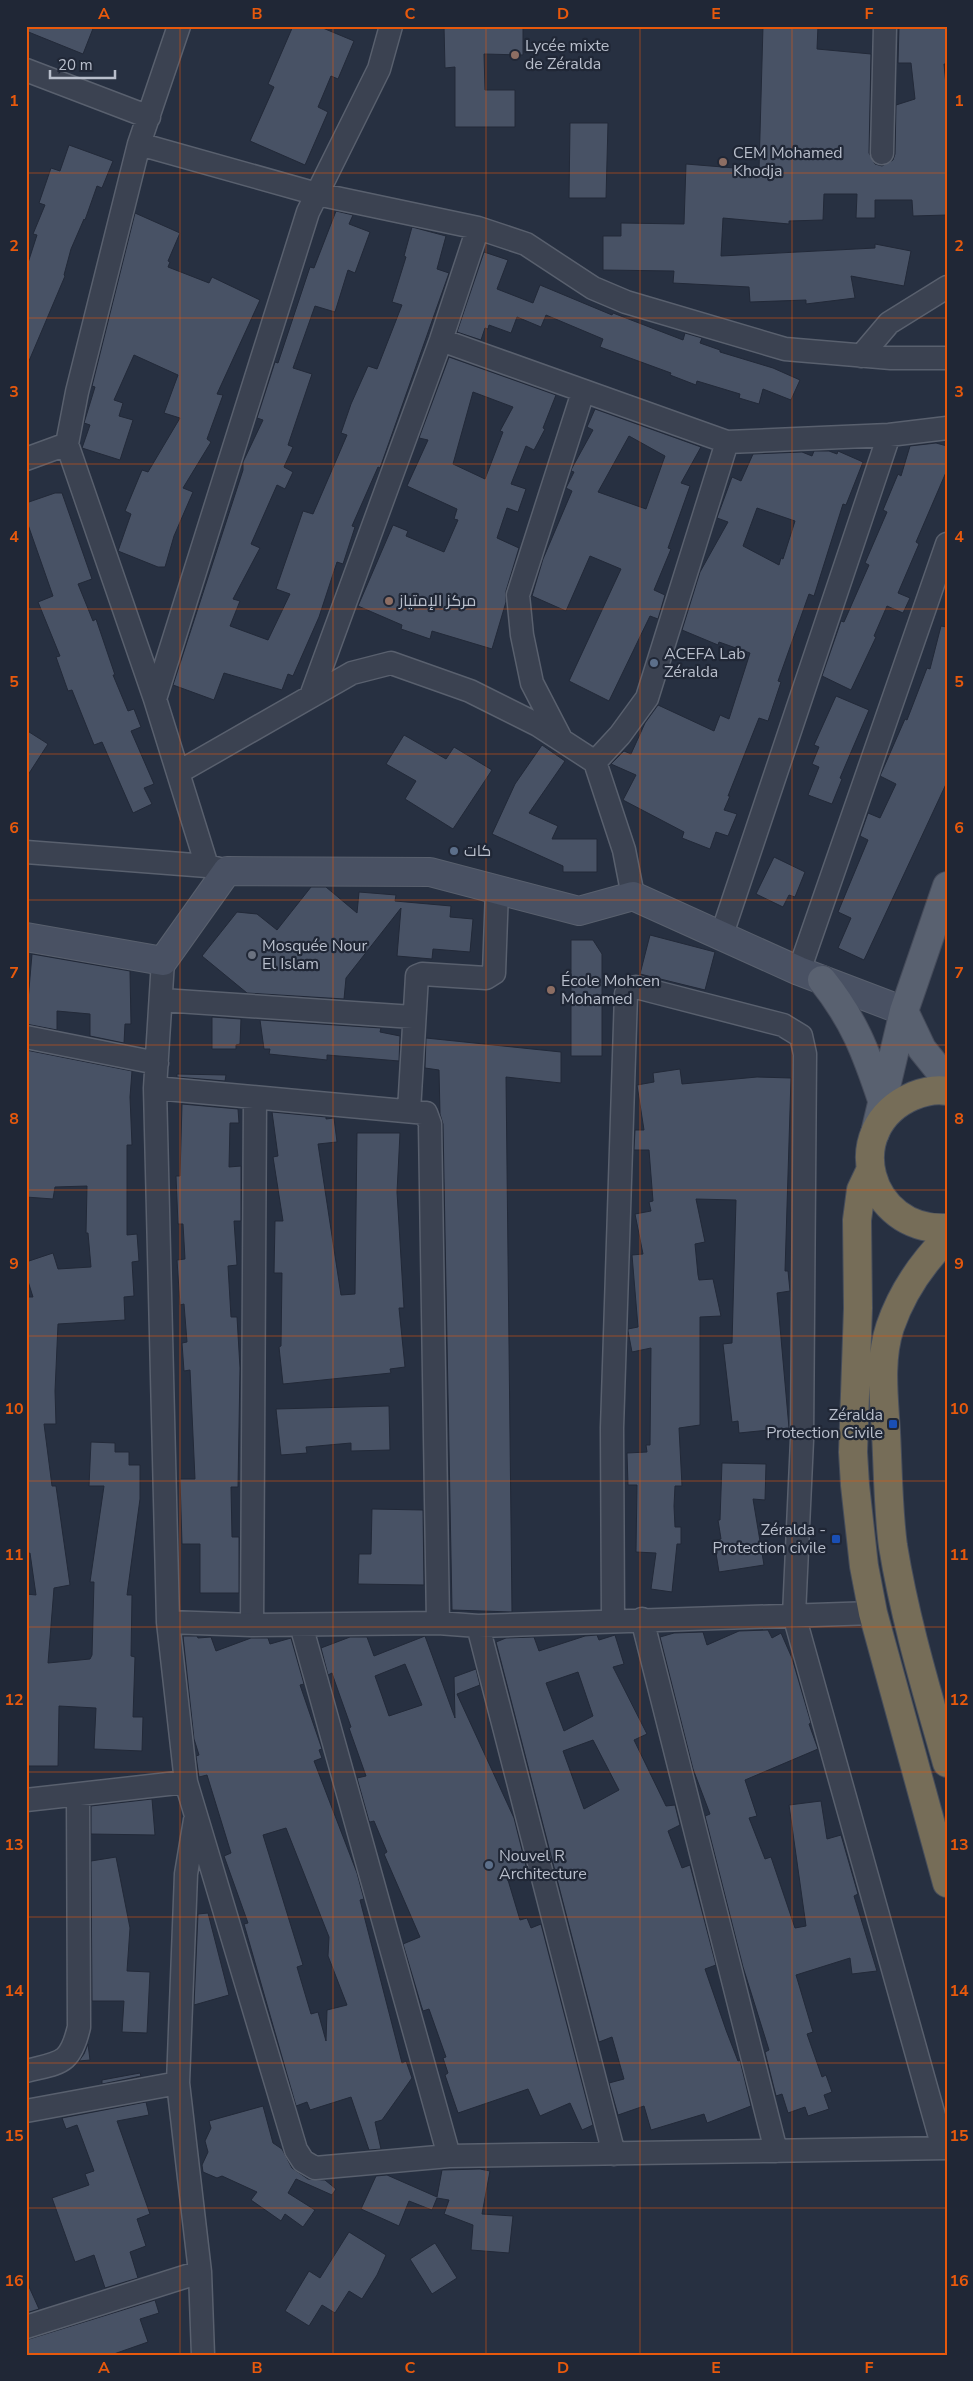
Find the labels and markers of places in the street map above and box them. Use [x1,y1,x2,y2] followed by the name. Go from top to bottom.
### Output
[525,35,609,75] place label: Lycée mixte de Zéralda
[509,49,521,61] marker: Lycée mixte de Zéralda
[733,142,843,182] place label: CEM Mohamed Khodja
[717,156,729,168] marker: CEM Mohamed Khodja
[398,590,476,612] place label: مركز الإمتياز
[383,595,395,607] marker: مركز الإمتياز
[664,643,746,683] place label: ACEFA Lab Zéralda
[648,657,660,669] marker: ACEFA Lab Zéralda
[464,840,491,862] place label: كات
[448,845,460,857] marker: كات
[262,935,367,975] place label: Mosquée Nour El Islam
[246,949,258,961] marker: Mosquée Nour El Islam
[561,970,660,1010] place label: École Mohcen Mohamed
[545,984,557,996] marker: École Mohcen Mohamed
[766,1404,883,1444] place label: Zéralda Protection Civile
[887,1418,899,1430] marker: Zéralda Protection Civile
[712,1519,826,1559] place label: Zéralda - Protection civile
[830,1533,842,1545] marker: Zéralda - Protection civile
[499,1845,587,1885] place label: Nouvel R Architecture
[483,1859,495,1871] marker: Nouvel R Architecture

